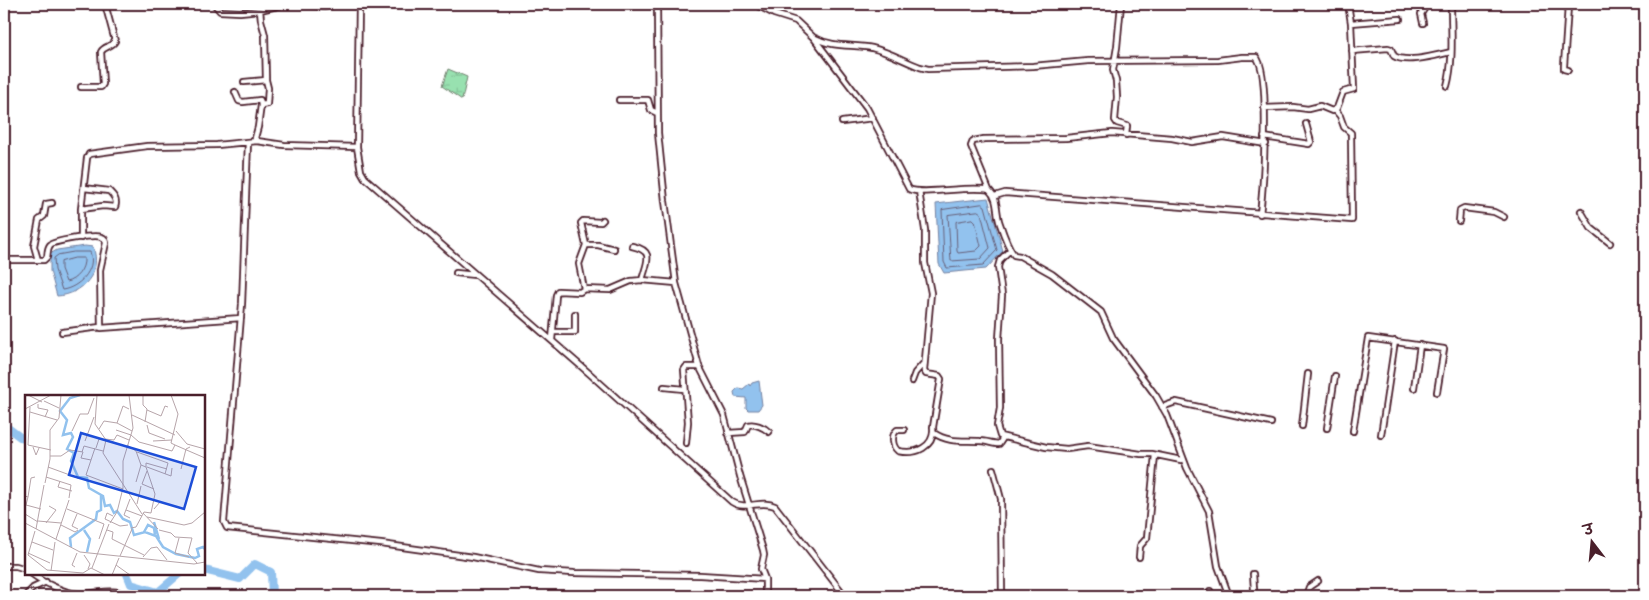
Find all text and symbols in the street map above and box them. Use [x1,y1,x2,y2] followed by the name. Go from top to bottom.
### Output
[25,395,205,575] inset map
[1566,518,1616,568] north arrow
[1580,520,1597,540] text: उ

